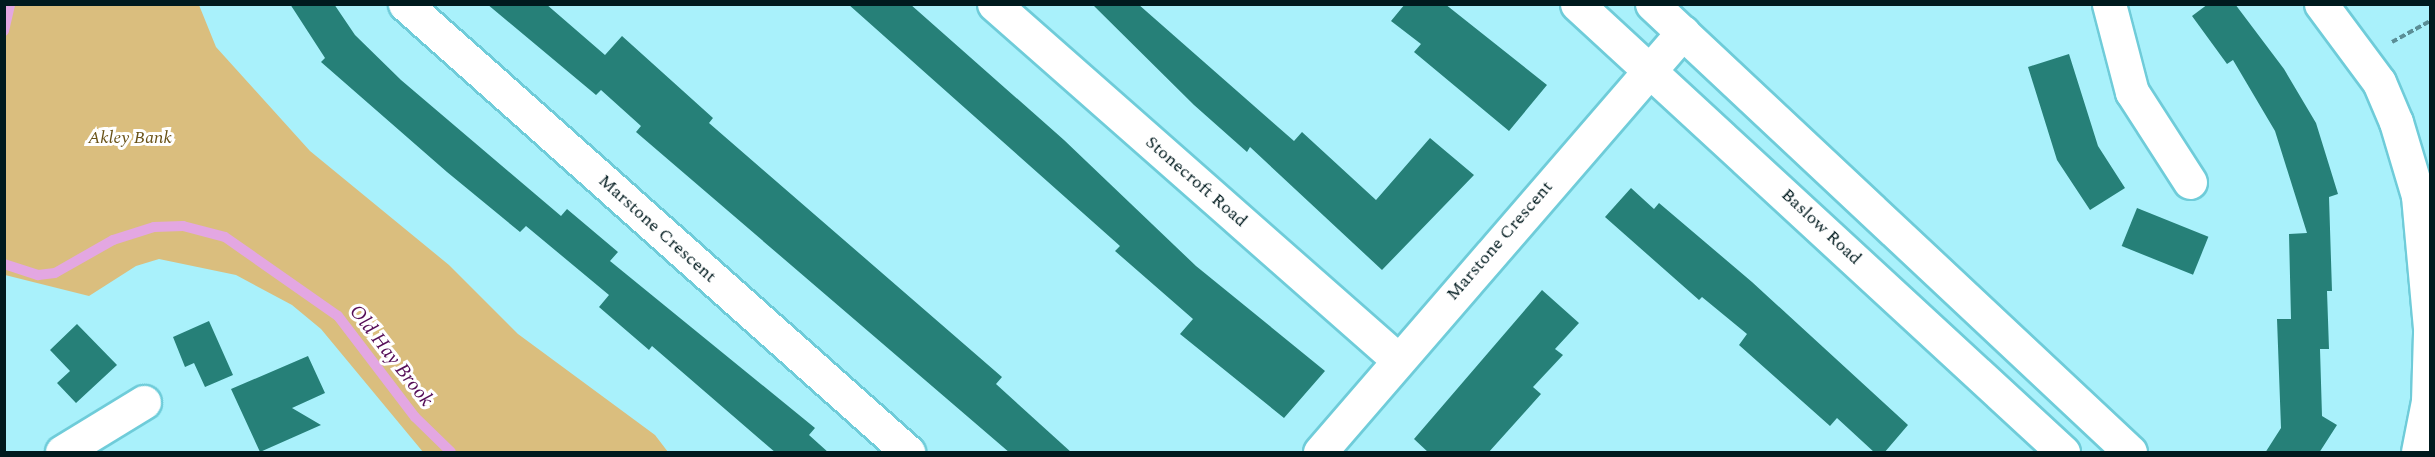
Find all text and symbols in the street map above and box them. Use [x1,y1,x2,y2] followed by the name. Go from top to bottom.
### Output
[88,127,172,149] park label: Akley Bank
[1141,132,1251,232] street label: Stonecroft Road
[593,170,721,288] street label: Marstone Crescent
[1442,177,1558,305] street label: Marstone Crescent
[1776,184,1866,270] street label: Baslow Road
[344,300,438,412] water label: Old Hay Brook

